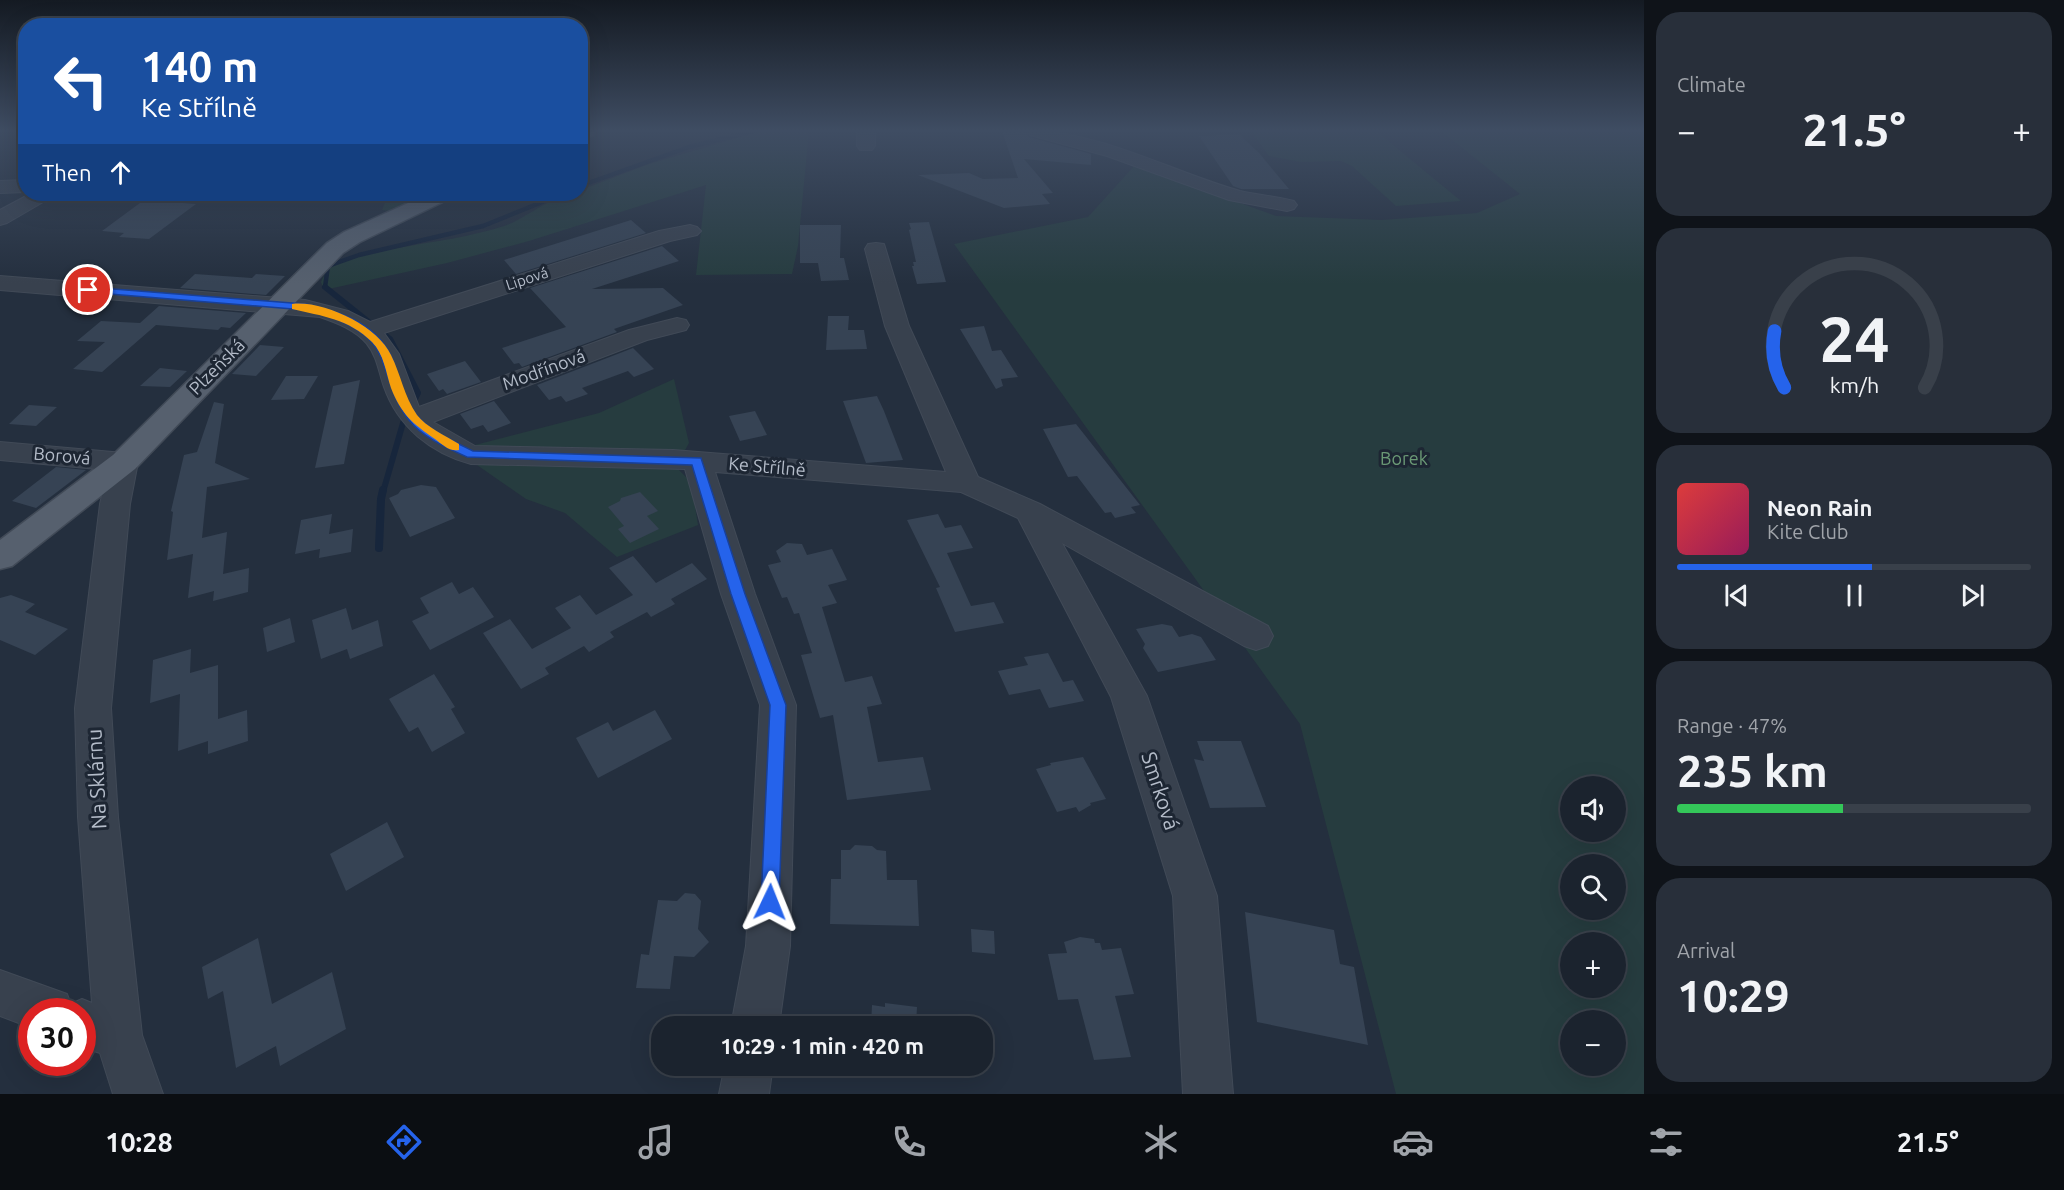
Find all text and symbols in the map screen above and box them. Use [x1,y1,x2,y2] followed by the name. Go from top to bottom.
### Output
[42,42,120,120] icon: left
[141,43,258,90] text: 140 m
[1677,73,1746,96] text: Climate
[141,92,257,122] text: Ke Střílně
[1802,104,1906,155] text: 21.5°
[1677,112,1696,149] text: −
[2012,112,2031,149] text: +
[104,156,137,189] icon: ahead
[42,160,92,185] text: Then
[62,264,113,315] pin
[503,264,550,293] street label: Lipová
[71,273,104,306] icon: arrive
[1819,304,1889,374] text: 24
[184,334,248,398] street label: Plzeňská
[500,345,588,393] street label: Modřínová
[1829,373,1879,397] text: km/h
[33,443,91,467] street label: Borová
[1380,448,1428,468] park label: Borek
[728,453,807,479] street label: Ke Střílně
[1767,495,1872,520] text: Neon Rain
[1767,520,1849,543] text: Kite Club
[1720,579,1753,612] icon: previous
[1838,579,1871,612] icon: pause
[1956,579,1989,612] icon: next
[1677,714,1787,737] text: Range · 47%
[81,728,111,830] street label: Na Sklárnu
[1677,745,1828,796] text: 235 km
[1137,749,1185,833] street label: Smrková
[1560,776,1626,1076] map controls
[1560,776,1626,842] button: sound
[1560,854,1626,920] button: search
[738,870,802,934] position arrow
[1560,932,1626,998] button: +
[1677,939,1735,962] text: Arrival
[1677,970,1790,1021] text: 10:29
[18,998,96,1076] speed limit sign: 30
[1560,1010,1626,1076] button: −
[720,1033,924,1058] text: 10:29 · 1 min · 420 m
[383,1121,425,1163] icon: directions
[635,1121,677,1163] icon: music
[888,1121,930,1163] icon: phone
[1140,1121,1182,1163] icon: climate
[1392,1121,1434,1163] icon: car
[1645,1121,1687,1163] icon: filters
[105,1127,173,1157] text: 10:28
[1897,1127,1959,1157] text: 21.5°

